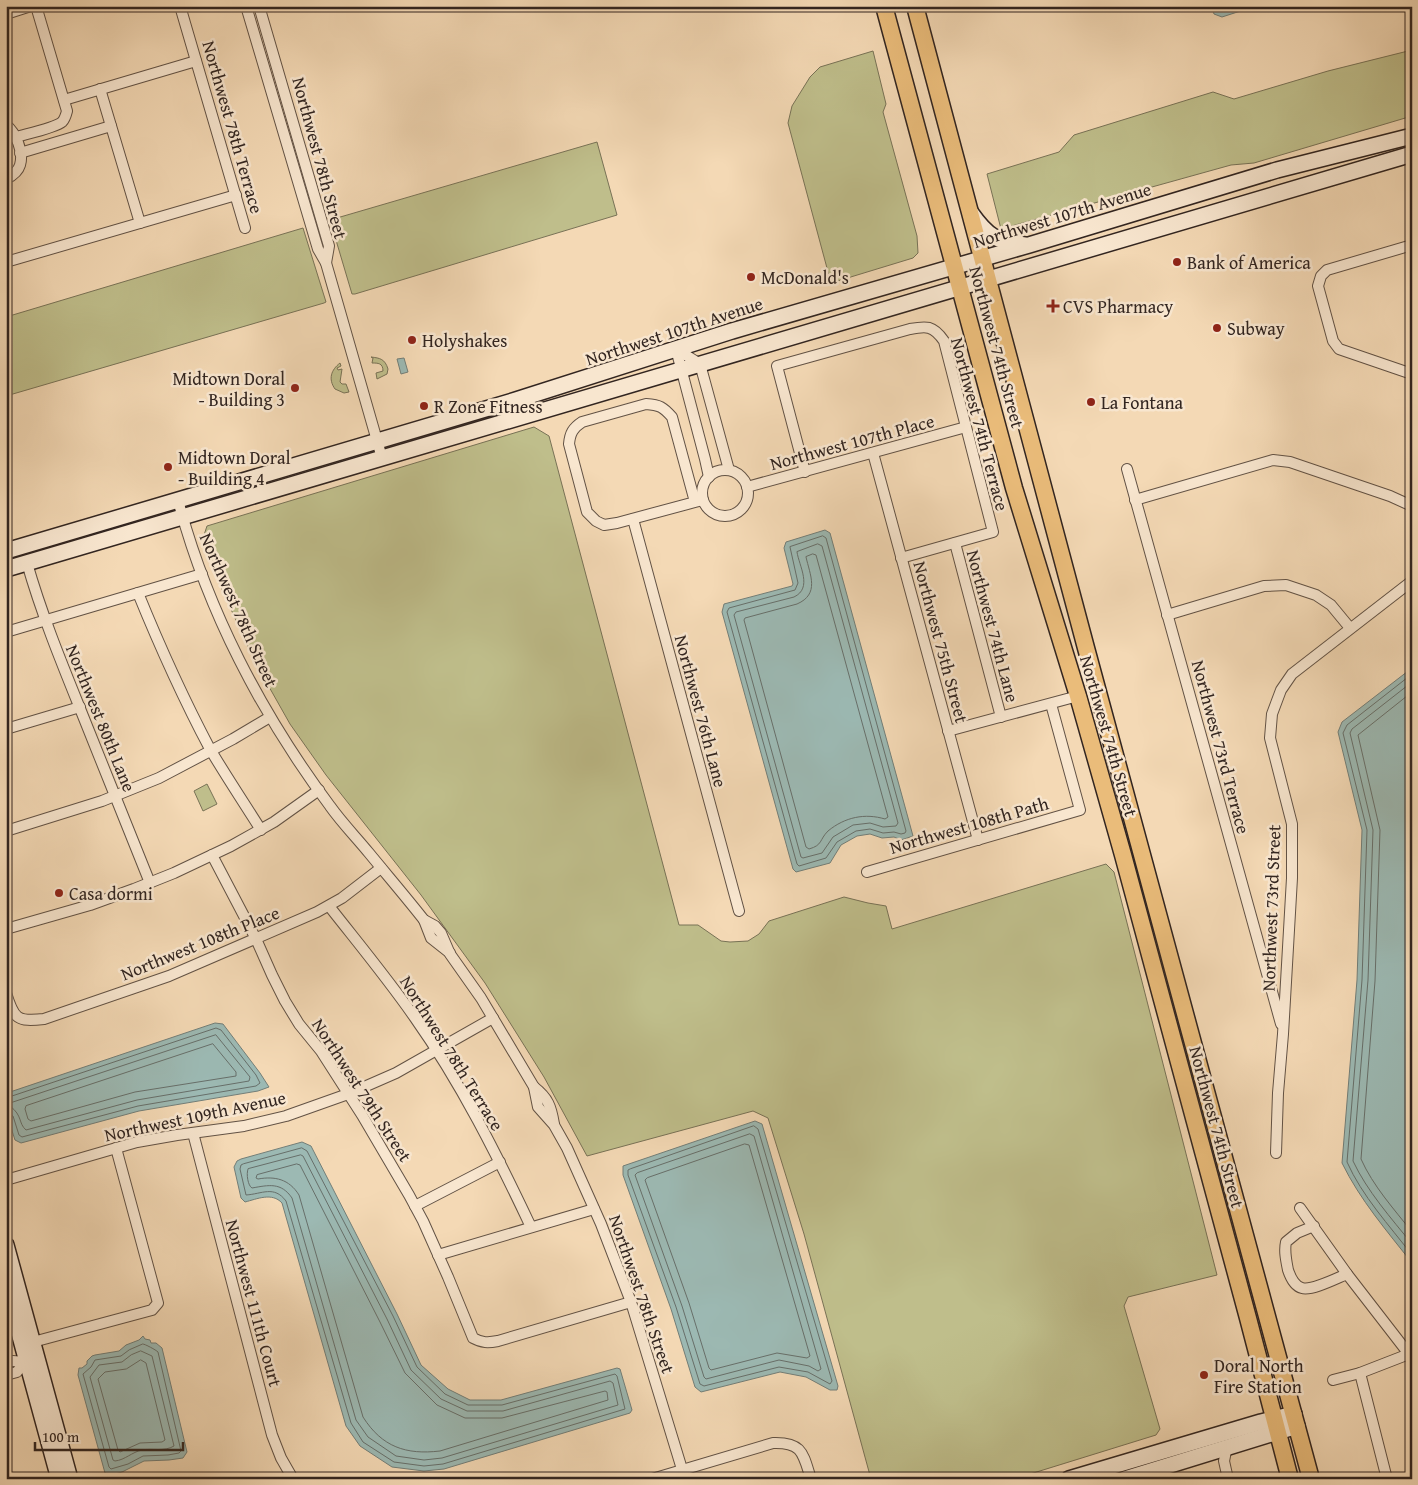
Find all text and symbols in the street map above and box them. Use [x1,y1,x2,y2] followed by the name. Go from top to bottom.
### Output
[195,38,271,216] street label: Northwest 78th Terrace
[285,74,355,243] street label: Northwest 78th Street
[970,175,1154,255] street label: Northwest 107th Avenue
[1187,249,1311,276] place label: Bank of America
[1171,256,1183,268] marker: Bank of America
[962,263,1032,432] street label: Northwest 74th Street
[761,264,849,291] place label: McDonald's
[745,271,757,283] marker: McDonald's
[582,290,766,372] street label: Northwest 107th Avenue
[1063,293,1173,320] place label: CVS Pharmacy
[1047,300,1059,312] marker: CVS Pharmacy
[1227,315,1285,342] place label: Subway
[1211,322,1223,334] marker: Subway
[422,327,507,354] place label: Holyshakes
[406,334,418,346] marker: Holyshakes
[944,334,1016,514] street label: Northwest 74th Terrace
[173,365,285,413] place label: Midtown Doral - Building 3
[289,382,301,394] marker: Midtown Doral - Building 3
[1101,389,1184,416] place label: La Fontana
[434,393,543,420] place label: R Zone Fitness
[1085,396,1097,408] marker: La Fontana
[418,400,430,412] marker: R Zone Fitness
[767,407,937,477] street label: Northwest 107th Place
[178,444,290,492] place label: Midtown Doral - Building 4
[162,461,174,473] marker: Midtown Doral - Building 4
[193,528,285,692] street label: Northwest 78th Street
[960,547,1026,705] street label: Northwest 74th Lane
[906,558,976,727] street label: Northwest 75th Street
[668,632,734,790] street label: Northwest 76th Lane
[59,640,143,796] street label: Northwest 80th Lane
[1073,652,1145,820] street label: Northwest 74th Street
[1185,657,1257,837] street label: Northwest 73rd Terrace
[886,789,1052,861] street label: Northwest 108th Path
[1255,824,1287,992] street label: Northwest 73rd Street
[69,880,153,907] place label: Casa dormi
[53,887,65,899] marker: Casa dormi
[116,899,284,987] street label: Northwest 108th Place
[393,970,511,1136] street label: Northwest 78th Terrace
[305,1013,419,1168] street label: Northwest 79th Street
[1182,1043,1252,1212] street label: Northwest 74th Street
[102,1084,288,1148] street label: Northwest 109th Avenue
[602,1211,682,1378] street label: Northwest 78th Street
[219,1216,289,1390] street label: Northwest 111th Court
[1214,1352,1304,1400] place label: Doral North Fire Station
[1198,1369,1210,1381] marker: Doral North Fire Station
[35,1420,182,1452] scale bar
[42,1426,80,1447] text: 100 m

